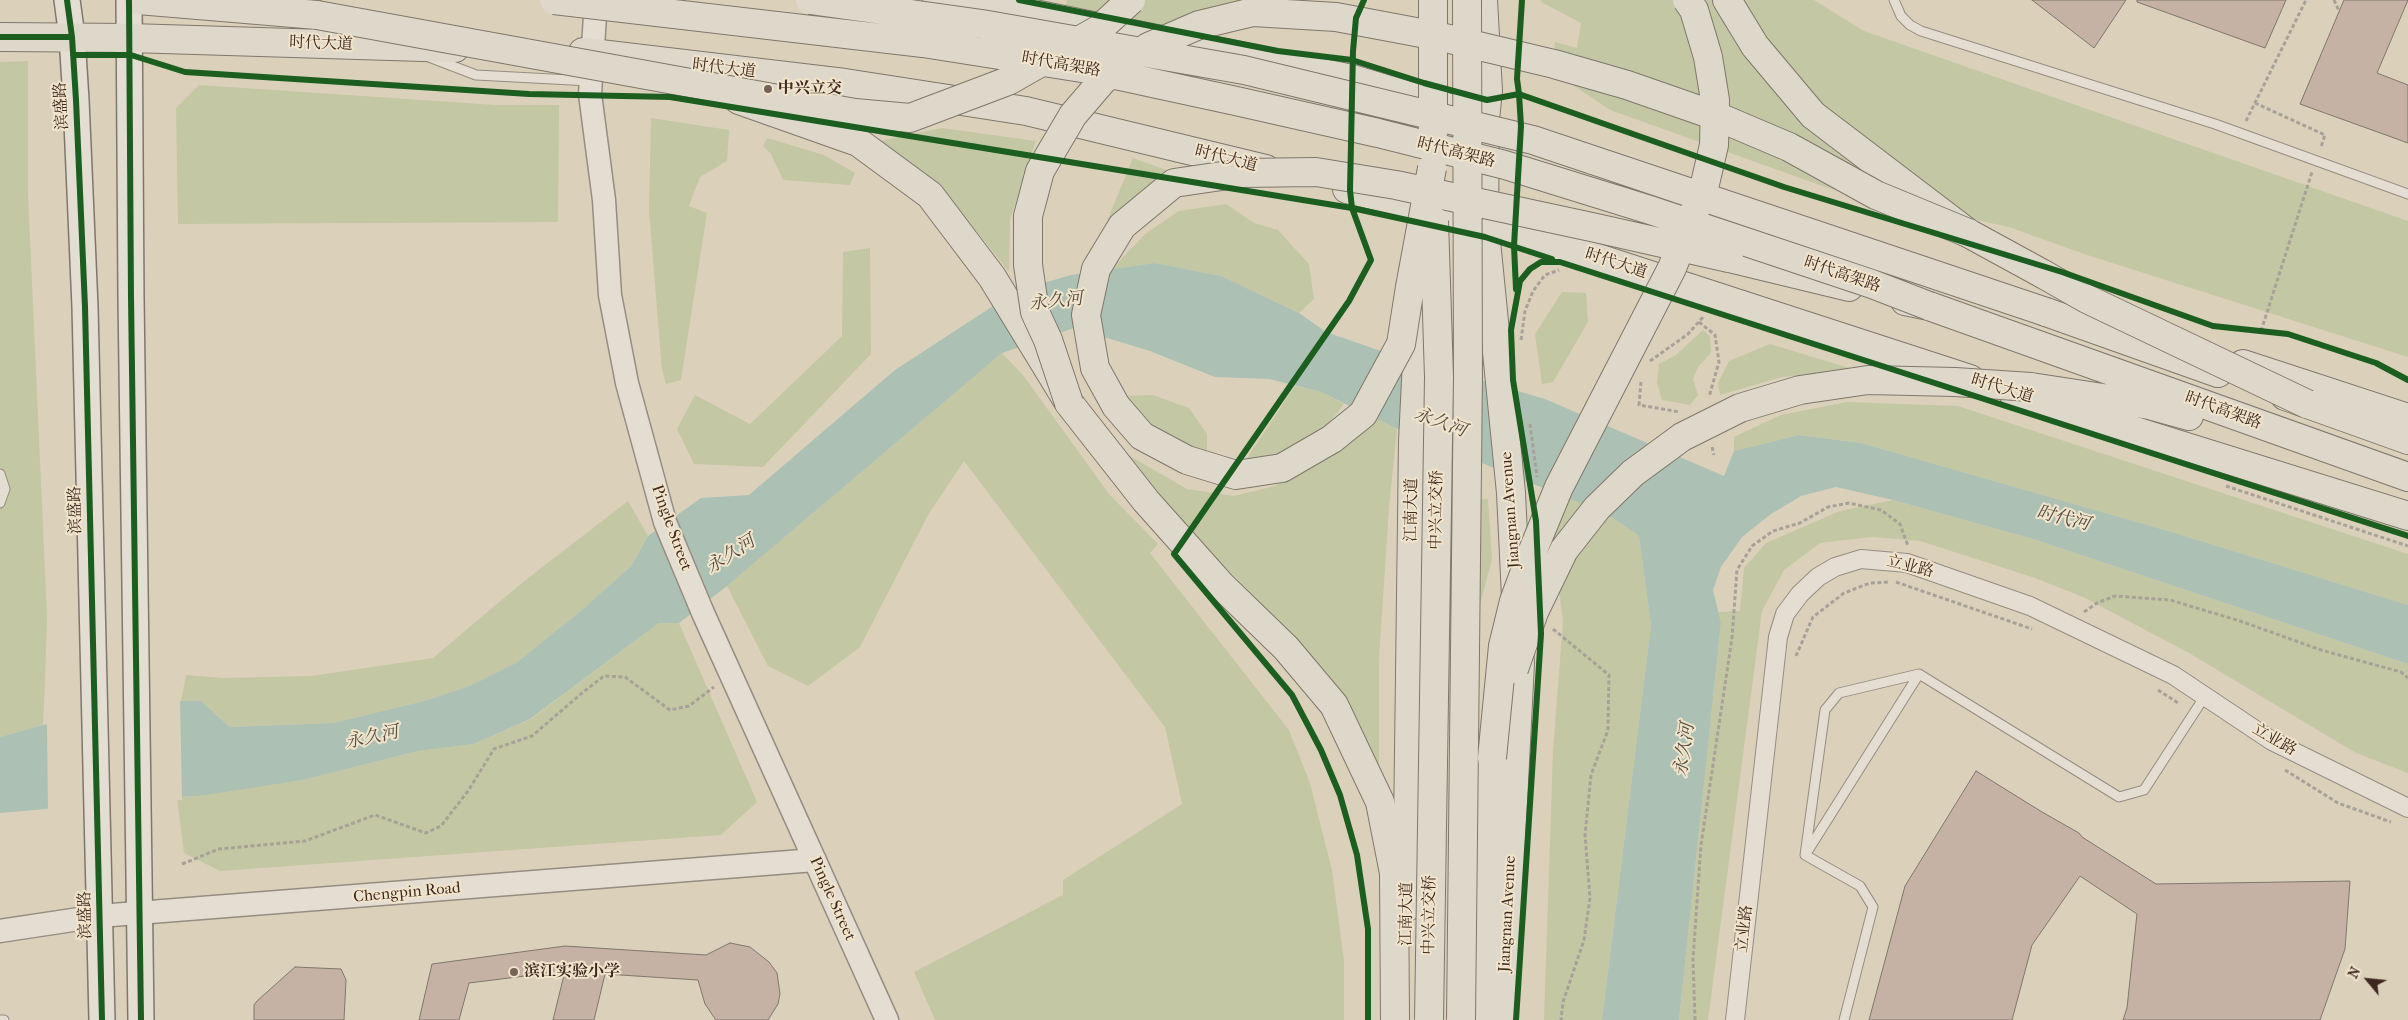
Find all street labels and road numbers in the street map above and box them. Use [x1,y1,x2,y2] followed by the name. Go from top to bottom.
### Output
[289,33,353,55] street label: 时代大道
[1020,49,1102,81] street label: 时代高架路
[691,56,757,82] street label: 时代大道
[51,82,73,130] street label: 滨盛路
[1415,134,1497,172] street label: 时代高架路
[1193,142,1259,176] street label: 时代大道
[1583,245,1649,283] street label: 时代大道
[1801,253,1883,297] street label: 时代高架路
[1969,370,2035,408] street label: 时代大道
[2182,388,2264,434] street label: 时代高架路
[1497,451,1525,569] street label: Jiangnan Avenue
[1427,470,1447,550] street label: 中兴立交桥
[1402,478,1422,542] street label: 江南大道
[647,482,695,574] street label: Pingle Street
[66,486,86,534] street label: 滨盛路
[1884,552,1936,582] street label: 立业路
[2248,720,2300,760] street label: 立业路
[805,854,859,944] street label: Pingle Street
[1495,855,1521,973] street label: Jiangnan Avenue
[1420,875,1440,955] street label: 中兴立交桥
[353,879,461,907] street label: Chengpin Road
[1397,882,1417,946] street label: 江南大道
[76,891,96,939] street label: 滨盛路
[1733,904,1757,954] street label: 立业路

